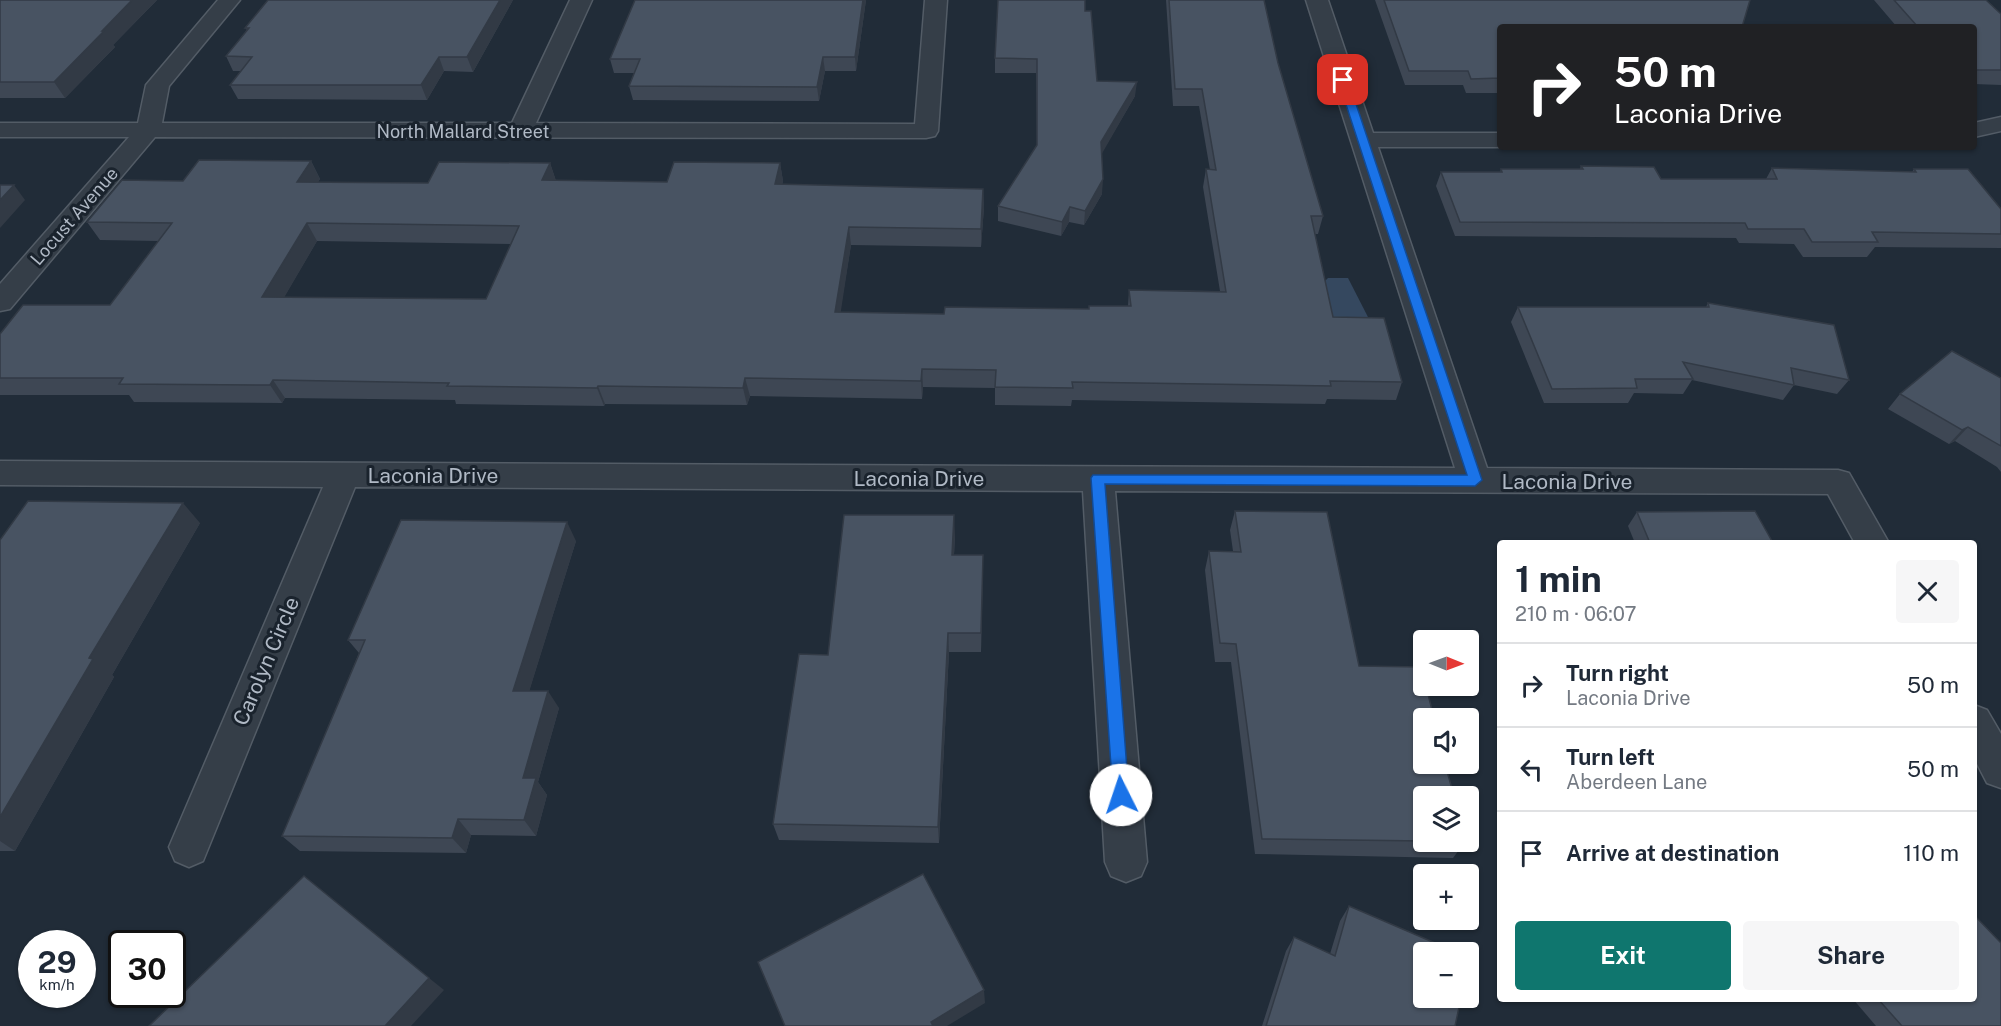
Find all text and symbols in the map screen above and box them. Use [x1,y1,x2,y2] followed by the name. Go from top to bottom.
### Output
[1614,47,1717,96] text: 50 m
[1515,48,1593,126] icon: right
[1317,54,1368,105] pin
[1326,63,1359,96] icon: arrive
[1614,97,1782,129] text: Laconia Drive
[376,121,550,142] street label: North Mallard Street
[26,163,122,269] street label: Locust Avenue
[368,463,498,488] street label: Laconia Drive
[854,466,984,491] street label: Laconia Drive
[1502,469,1632,494] street label: Laconia Drive
[1515,558,1602,600] text: 1 min
[1896,560,1959,623] button: close
[228,593,304,729] street label: Carolyn Circle
[1515,602,1637,626] text: 210 m · 06:07
[1413,630,1479,696] north arrow
[1413,630,1479,1008] map controls
[1566,660,1669,686] text: Turn right
[1515,669,1548,702] icon: right
[1907,672,1959,698] text: 50 m
[1566,686,1691,710] text: Laconia Drive
[1413,708,1479,774] button: sound
[1566,744,1655,770] text: Turn left
[1515,753,1548,786] icon: left
[1907,756,1959,782] text: 50 m
[1089,763,1153,827] position arrow
[1566,770,1707,794] text: Aberdeen Lane
[1413,786,1479,852] button: layers
[1515,837,1548,870] icon: arrive
[1566,840,1779,866] text: Arrive at destination
[1903,840,1959,866] text: 110 m
[1413,864,1479,930] button: +
[1515,921,1731,990] button: Exit
[1743,921,1959,990] button: Share
[108,930,186,1008] speed limit sign: 30
[1413,942,1479,1008] button: −
[38,944,76,980] text: 29
[39,976,75,993] text: km/h

